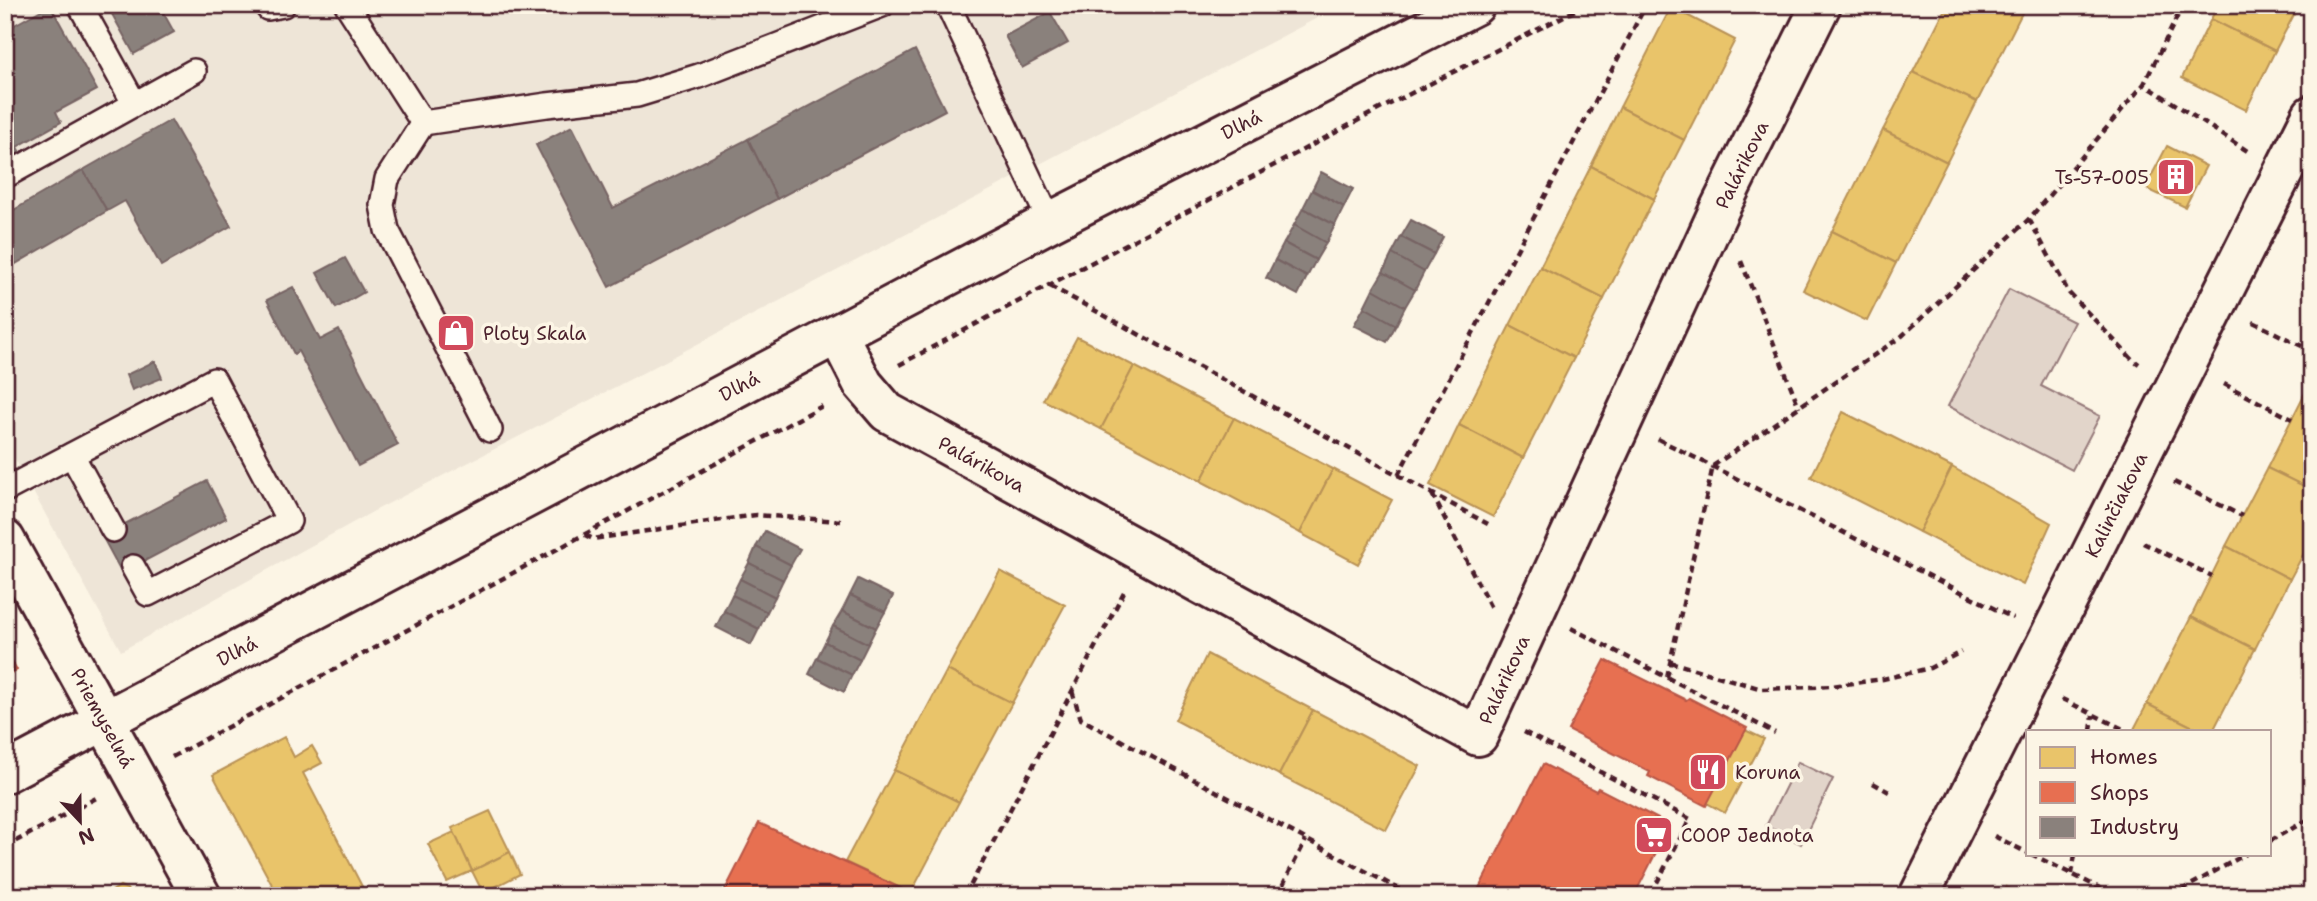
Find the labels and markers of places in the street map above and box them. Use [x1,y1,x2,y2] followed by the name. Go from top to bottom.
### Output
[2155,156,2197,198] building icon: Ts-57-005
[2055,165,2149,190] place label: Ts-57-005
[435,312,477,354] shop icon: Ploty Skala
[483,321,587,346] place label: Ploty Skala
[1687,751,1729,793] restaurant icon: Koruna
[1735,760,1801,785] place label: Koruna
[1633,814,1675,856] supermarket icon: COOP Jednota
[1681,823,1814,848] place label: COOP Jednota

